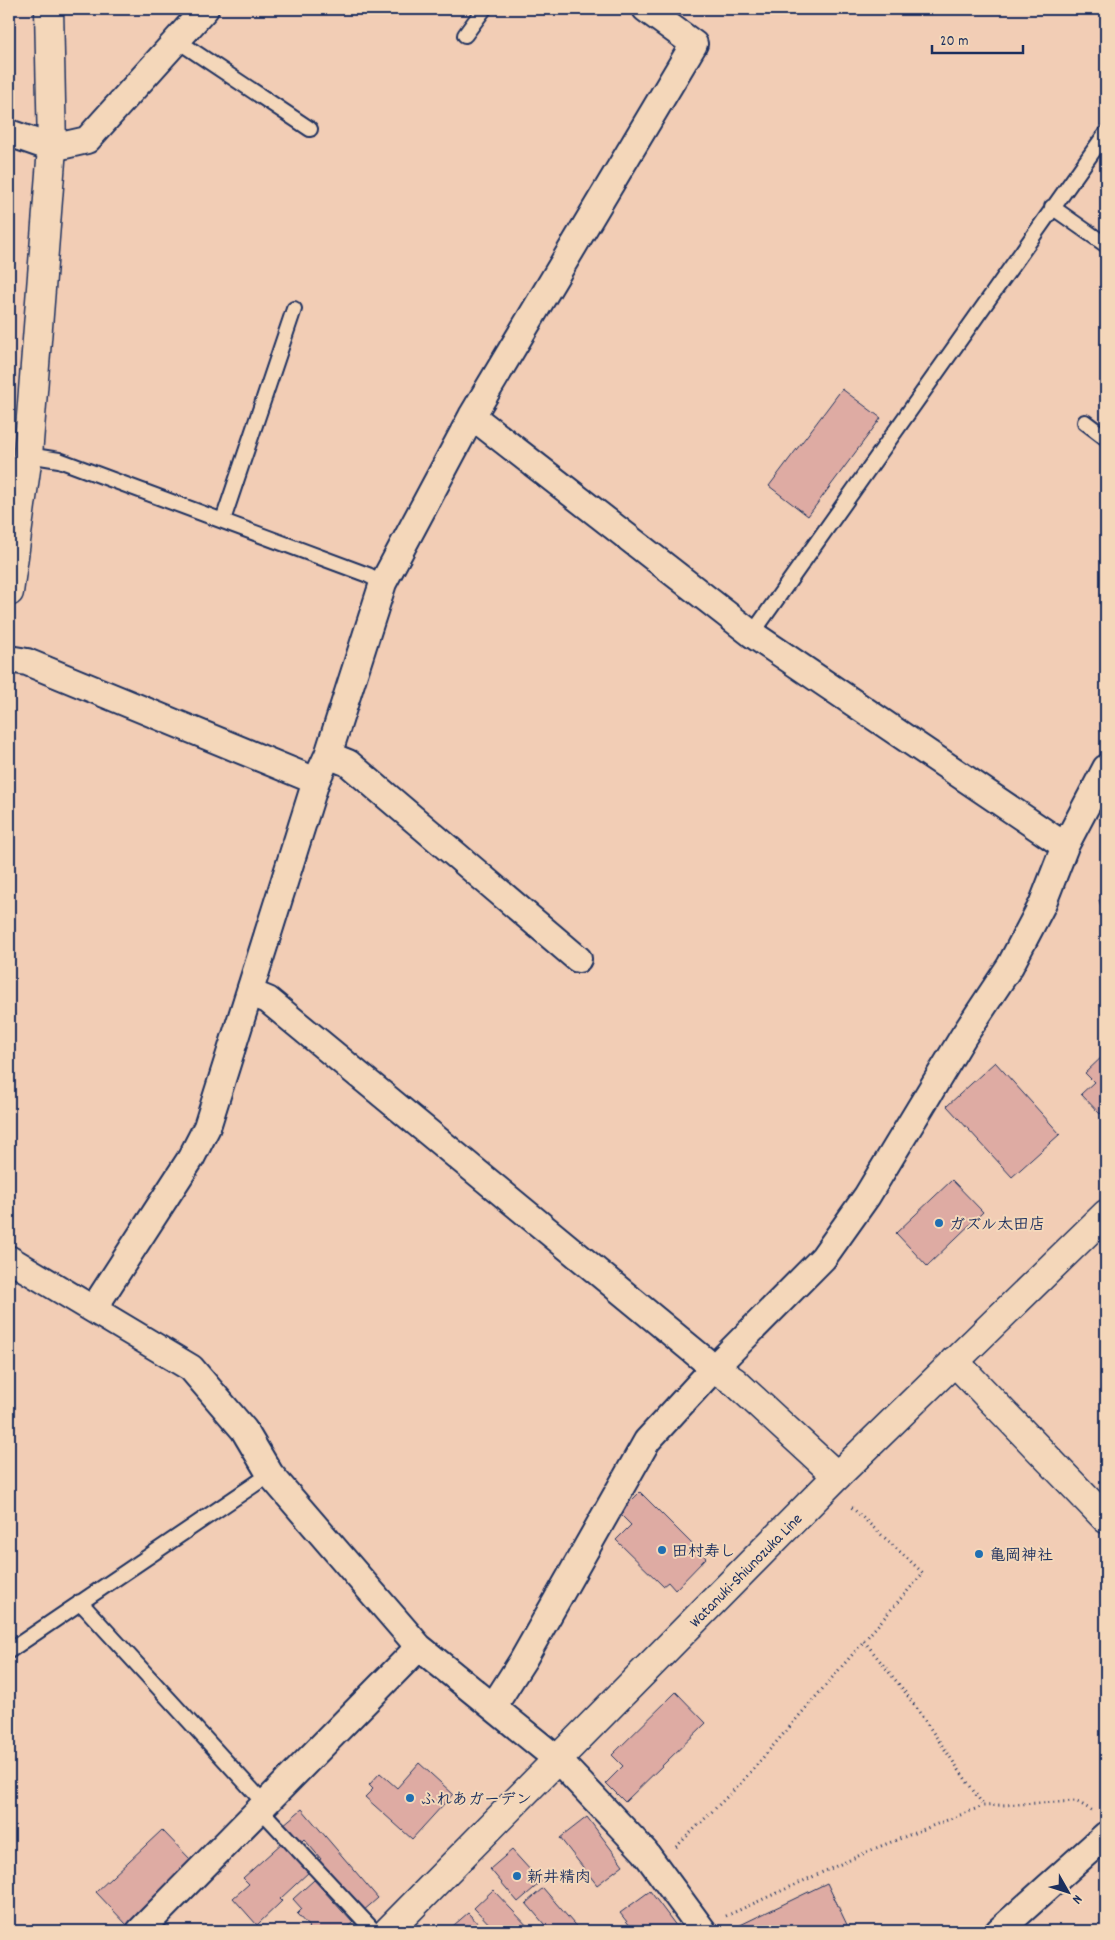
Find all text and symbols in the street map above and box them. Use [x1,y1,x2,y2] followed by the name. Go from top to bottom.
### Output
[932,22,1024,54] scale bar
[940,31,968,53] text: 20 m
[949,1214,1045,1237] place label: ガズル太田店
[933,1217,945,1229] marker: ガズル太田店
[685,1509,808,1634] street label: Watanuki-Shiunozuka Line
[672,1541,736,1564] place label: 田村寿し
[656,1544,668,1556] marker: 田村寿し
[989,1545,1053,1568] place label: 亀岡神社
[973,1548,985,1560] marker: 亀岡神社
[420,1789,532,1812] place label: ふれあガーデン
[404,1792,416,1804] marker: ふれあガーデン
[527,1867,591,1890] place label: 新井精肉
[1042,1868,1092,1918] north arrow
[511,1870,523,1882] marker: 新井精肉
[1067,1890,1086,1908] text: N

